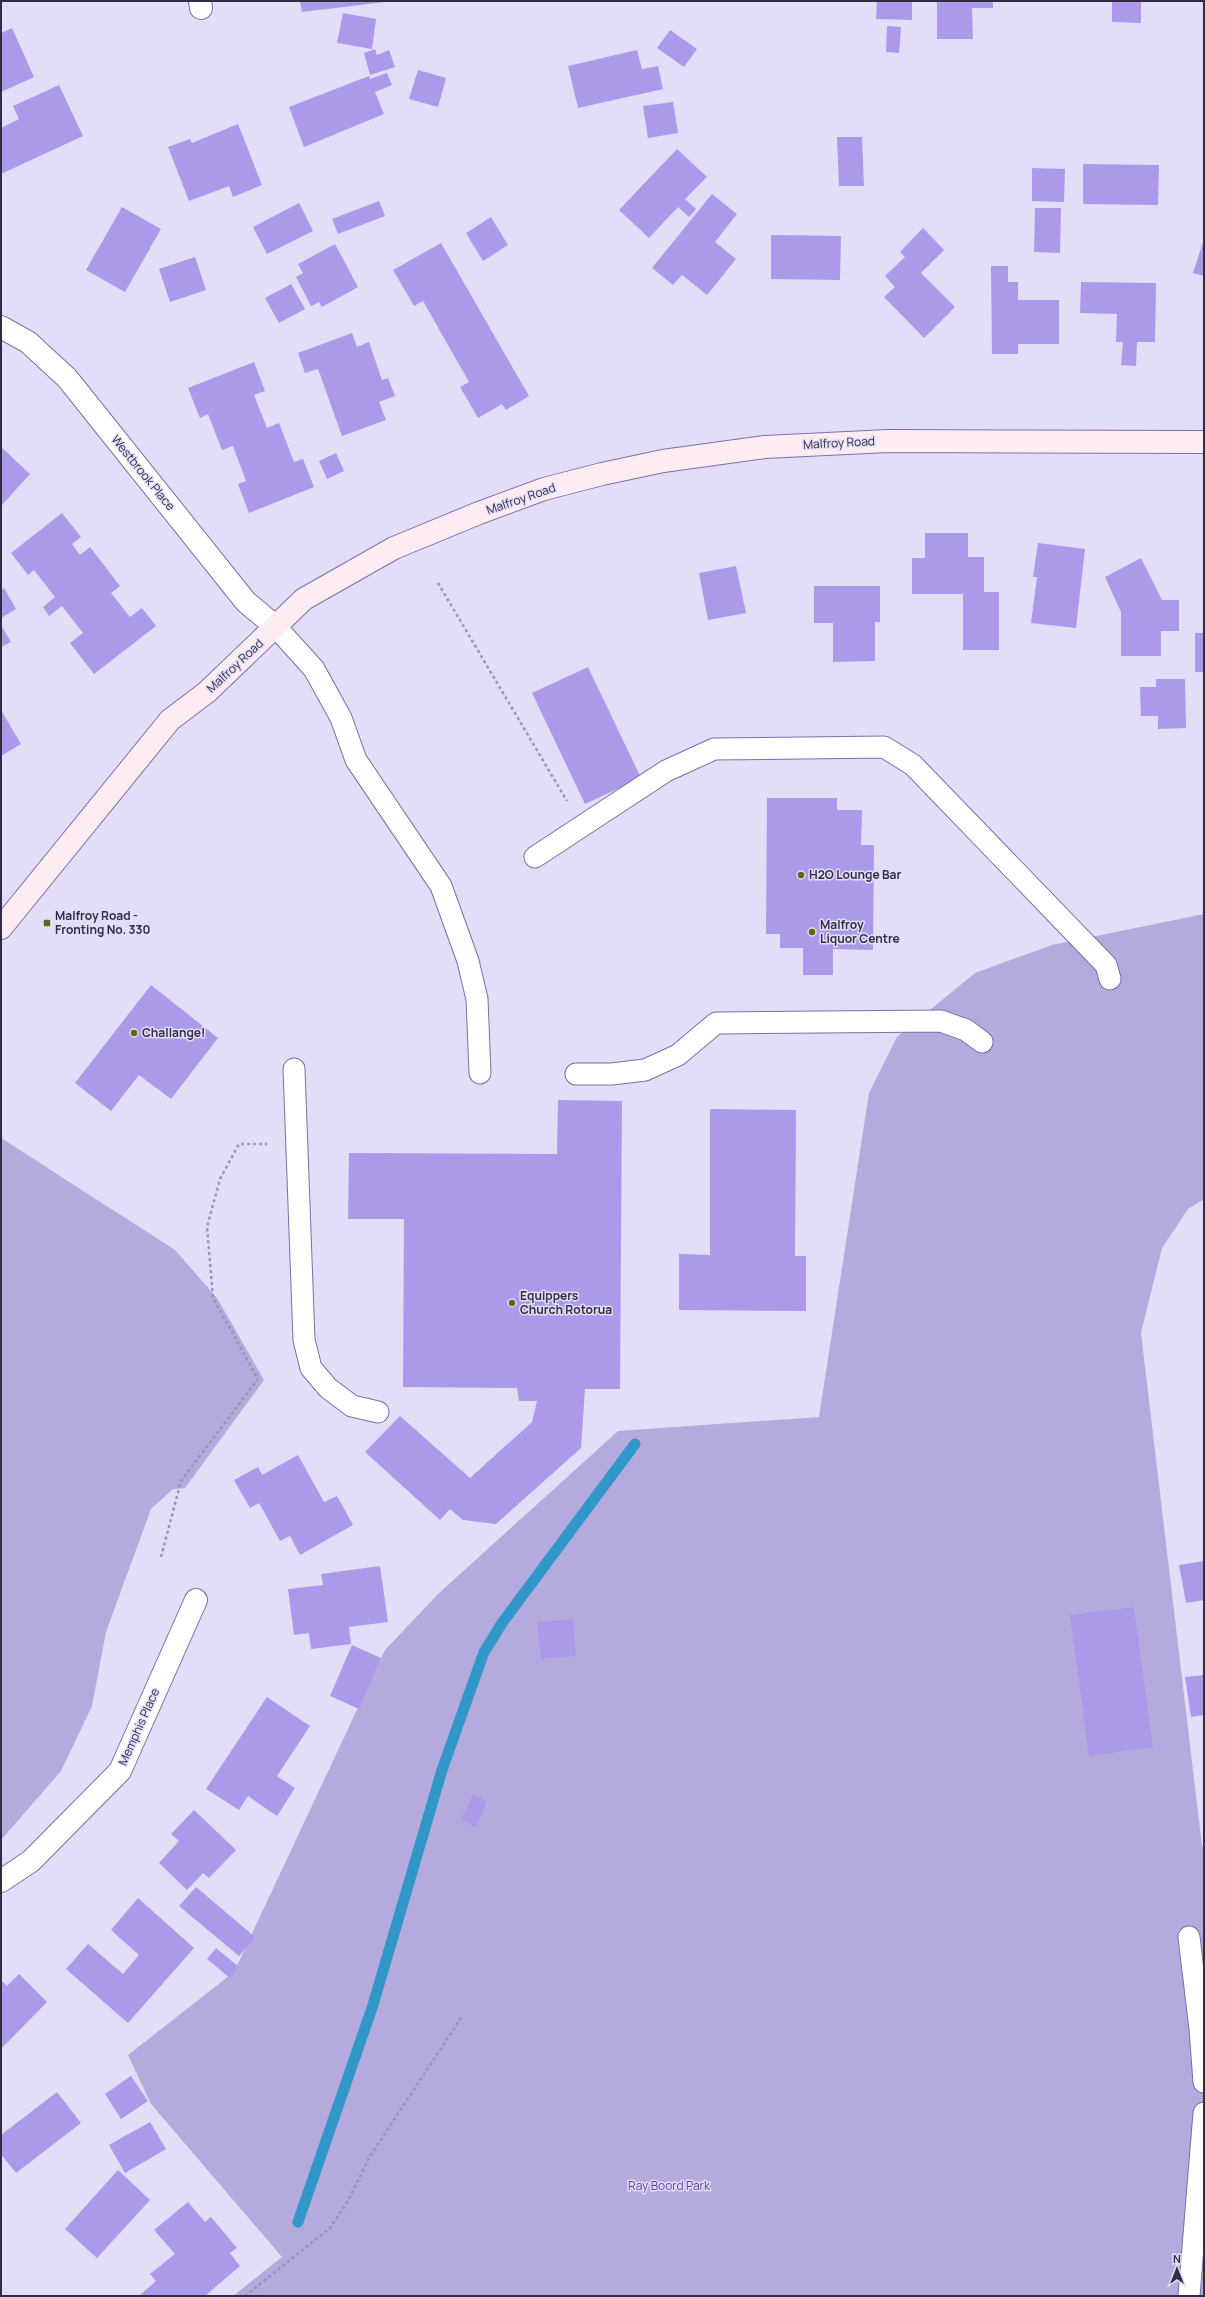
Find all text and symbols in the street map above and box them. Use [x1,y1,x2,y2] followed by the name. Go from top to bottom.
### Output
[108,431,179,514] street label: Westbrook Place
[803,432,875,453] street label: Malfroy Road
[484,479,558,518] street label: Malfroy Road
[203,635,267,696] street label: Malfroy Road
[809,866,902,883] place label: H2O Lounge Bar
[796,870,806,880] marker: H2O Lounge Bar
[55,907,151,938] place label: Malfroy Road - Fronting No. 330
[820,916,900,947] place label: Malfroy Liquor Centre
[42,918,52,928] marker: Malfroy Road - Fronting No. 330
[807,927,817,937] marker: Malfroy Liquor Centre
[142,1024,205,1041] place label: Challange!
[129,1028,139,1038] marker: Challange!
[520,1287,612,1318] place label: Equippers Church Rotorua
[507,1298,517,1308] marker: Equippers Church Rotorua
[114,1685,163,1768] street label: Memphis Place
[628,2177,711,2194] park label: Ray Boord Park
[1157,2249,1197,2289] north arrow
[1173,2251,1181,2266] text: N

